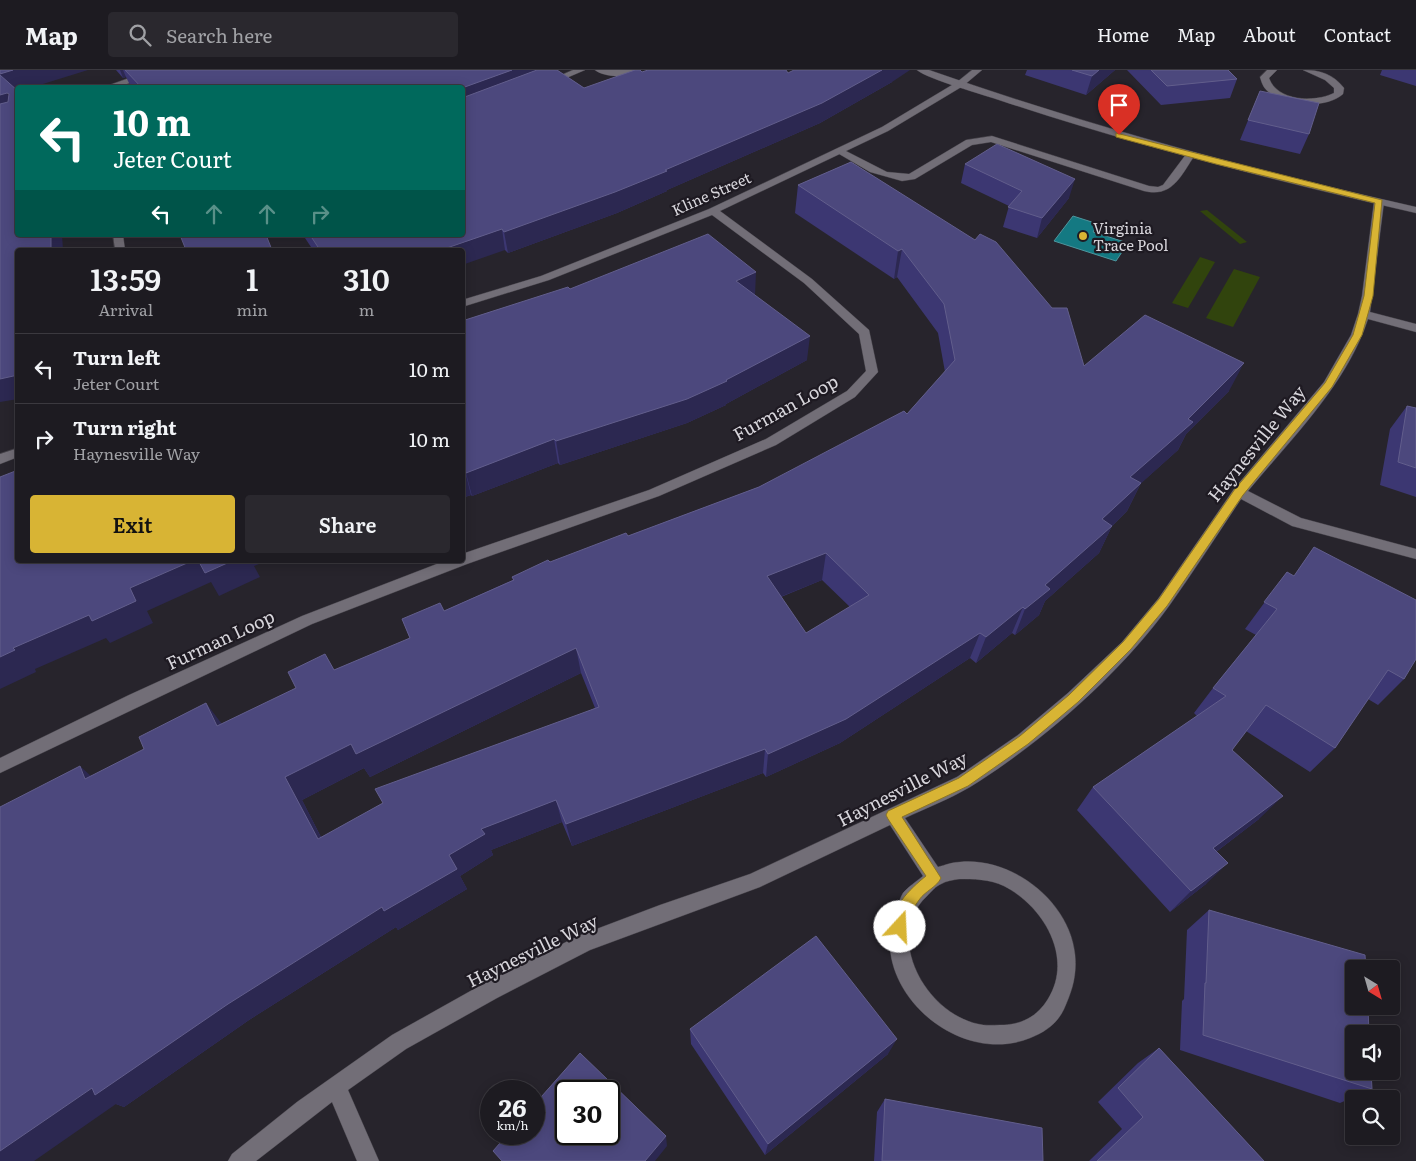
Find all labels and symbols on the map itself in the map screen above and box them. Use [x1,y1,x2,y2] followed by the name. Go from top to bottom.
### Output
[1098,84,1140,135] pin
[668,165,754,221] street label: Kline Street
[1093,216,1168,256] place label: Virginia Trace Pool
[1077,230,1089,242] marker: Virginia Trace Pool
[727,367,843,447] street label: Furman Loop
[1201,378,1312,507] street label: Haynesville Way
[161,602,279,676] street label: Furman Loop
[832,743,972,832] street label: Haynesville Way
[873,900,925,952] position arrow
[462,906,603,993] street label: Haynesville Way
[1345,960,1400,1015] north arrow
[555,1080,620,1145] speed limit sign: 30

